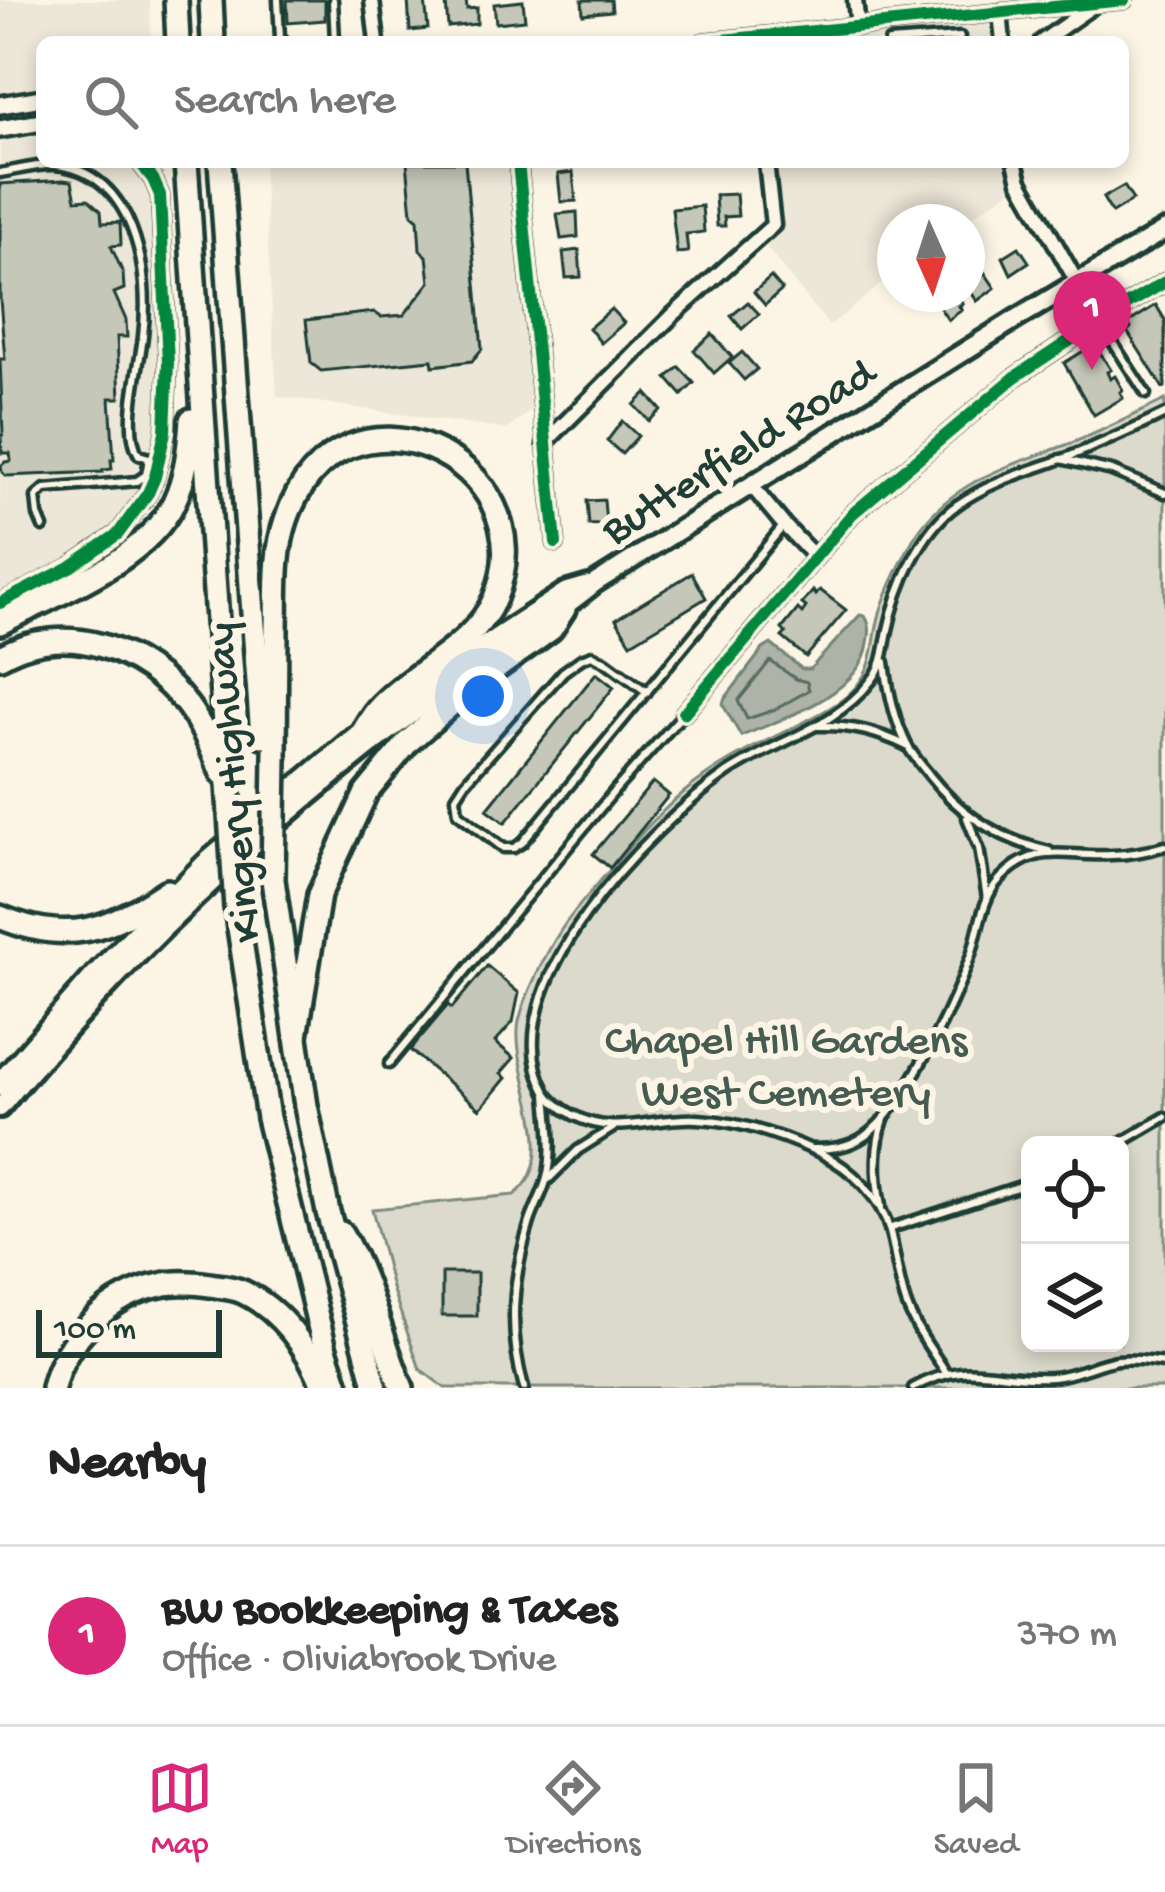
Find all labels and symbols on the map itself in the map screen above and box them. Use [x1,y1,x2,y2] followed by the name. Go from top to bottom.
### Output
[877,204,985,312] north arrow
[1053,271,1131,370] pin: 1
[593,347,889,560] street label: Butterfield Road
[196,620,277,944] street label: Kingery Highway
[453,666,513,726] your location
[605,1017,969,1122] park label: Chapel Hill Gardens West Cemetery
[36,1304,222,1357] scale bar

